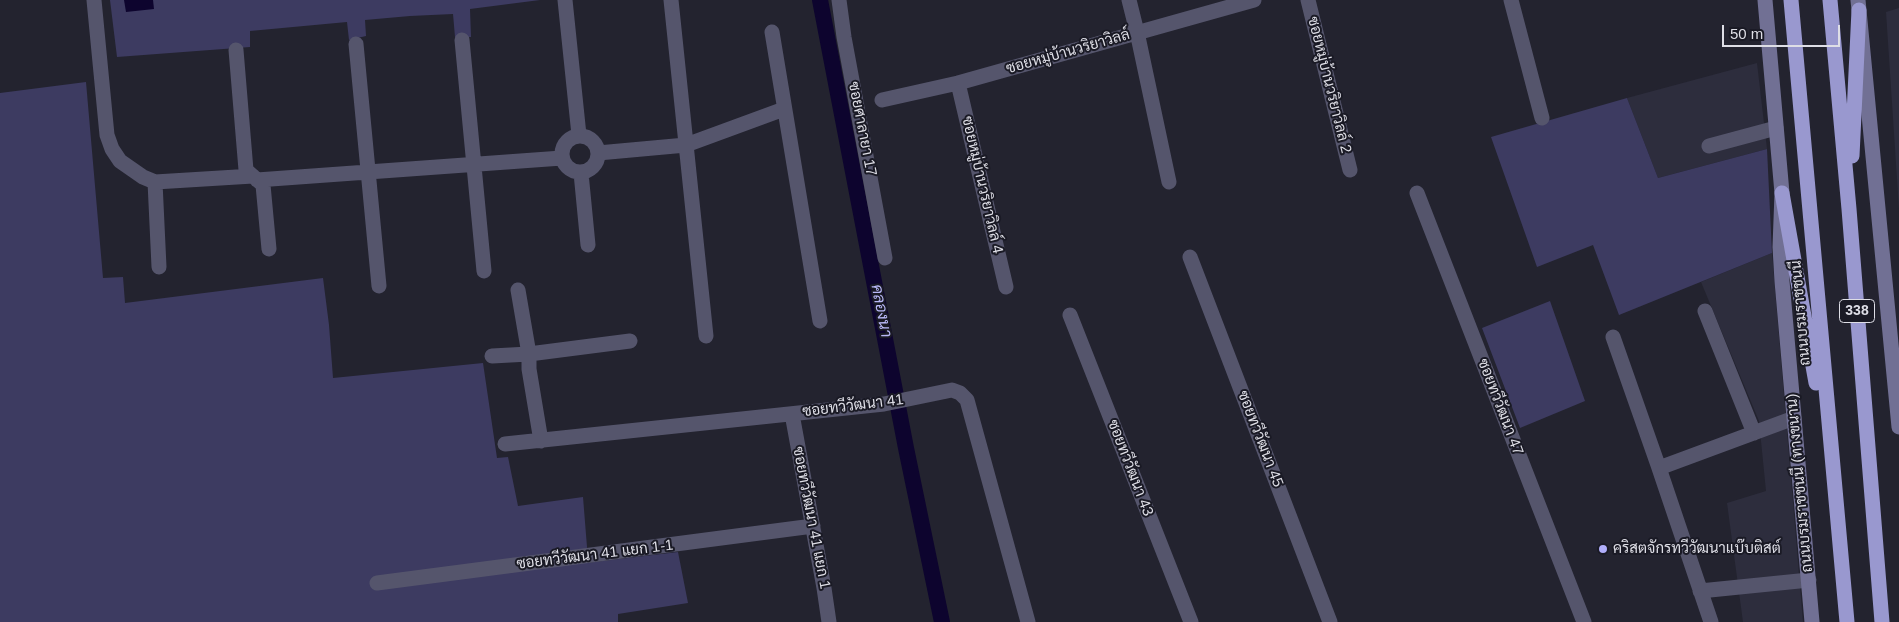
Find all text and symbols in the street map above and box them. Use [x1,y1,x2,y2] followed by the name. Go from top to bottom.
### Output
[1303,15,1355,155] street label: ซอยหมู่บ้านวริยาวิลล์ 2
[1724,15,1842,47] scale bar
[1730,25,1763,42] text: 50 m
[1004,26,1132,78] street label: ซอยหมู่บ้านวริยาวิลล์
[844,80,880,178] street label: ซอยศาลายา 17
[957,115,1007,255] street label: ซอยหมู่บ้านวริยาวิลล์ 4
[1787,260,1815,366] street label: ถนนบรมราชชนนี
[866,283,896,339] water label: คลองนา
[1840,300,1874,322] road number: 338
[1473,356,1527,458] street label: ซอยทวีวัฒนา 47
[1233,388,1287,490] street label: ซอยทวีวัฒนา 45
[801,391,905,421] street label: ซอยทวีวัฒนา 41
[1783,393,1817,573] street label: ถนนบรมราชชนนี (ทางขนาน)
[1103,417,1157,519] street label: ซอยทวีวัฒนา 43
[788,445,834,591] street label: ซอยทวีวัฒนา 41 แยก 1
[516,536,674,574] street label: ซอยทวีวัฒนา 41 แยก 1-1
[1613,540,1781,558] place label: คริสตจักรทวีวัฒนาแบ๊บติสต์
[1597,543,1609,555] marker: คริสตจักรทวีวัฒนาแบ๊บติสต์

